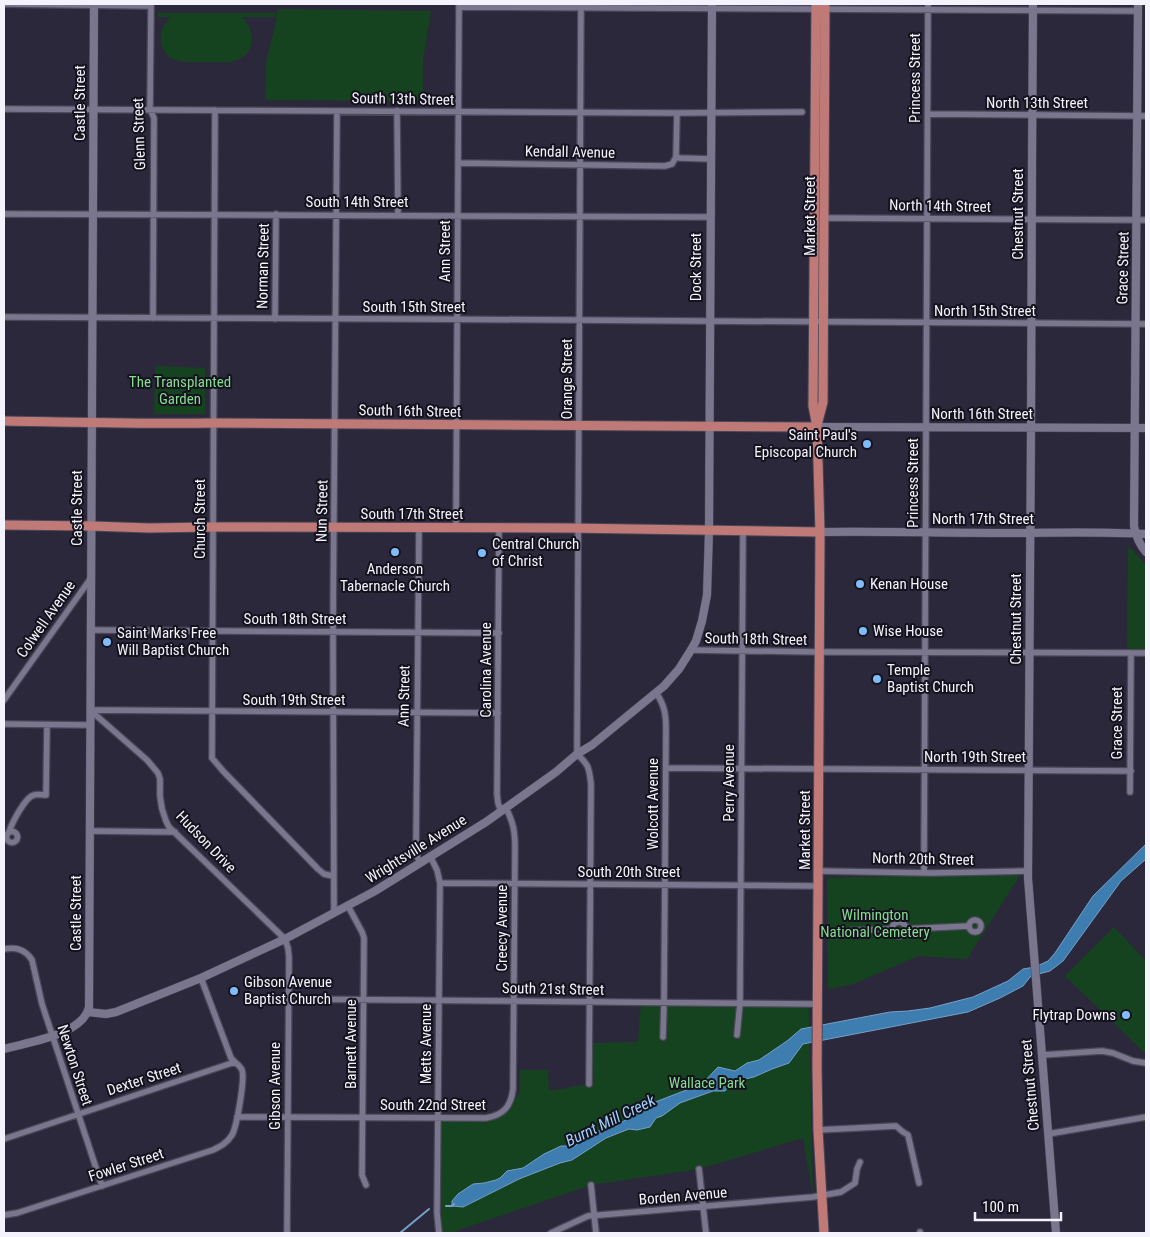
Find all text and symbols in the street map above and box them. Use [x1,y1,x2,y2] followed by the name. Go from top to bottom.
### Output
[906,33,924,123] street label: Princess Street
[71,65,89,141] street label: Castle Street
[351,89,455,109] street label: South 13th Street
[986,94,1088,112] street label: North 13th Street
[129,97,149,171] street label: Glenn Street
[525,142,615,162] street label: Kendall Avenue
[1009,168,1027,260] street label: Chestnut Street
[801,176,819,256] street label: Market Street
[306,193,408,211] street label: South 14th Street
[889,196,991,216] street label: North 14th Street
[436,220,454,282] street label: Ann Street
[253,223,273,309] street label: Norman Street
[1113,231,1133,305] street label: Grace Street
[687,233,705,301] street label: Dock Street
[363,298,465,316] street label: South 15th Street
[934,302,1036,320] street label: North 15th Street
[558,339,576,419] street label: Orange Street
[129,373,231,408] park label: The Transplanted Garden
[358,401,462,421] street label: South 16th Street
[931,405,1033,423] street label: North 16th Street
[754,426,857,461] place label: Saint Paul's Episcopal Church
[861,438,873,450] marker: Saint Paul's Episcopal Church
[904,438,922,528] street label: Princess Street
[68,470,86,546] street label: Castle Street
[191,479,209,559] street label: Church Street
[312,480,332,542] street label: Nun Street
[361,505,463,523] street label: South 17th Street
[932,510,1034,528] street label: North 17th Street
[492,535,579,570] place label: Central Church of Christ
[389,546,401,558] marker: Anderson Tabernacle Church
[476,547,488,559] marker: Central Church of Christ
[340,560,450,595] place label: Anderson Tabernacle Church
[1007,573,1025,665] street label: Chestnut Street
[870,575,948,593] place label: Kenan House
[13,577,79,661] street label: Colwell Avenue
[854,578,866,590] marker: Kenan House
[244,610,346,628] street label: South 18th Street
[477,622,495,718] street label: Carolina Avenue
[873,622,943,640] place label: Wise House
[117,624,229,659] place label: Saint Marks Free Will Baptist Church
[857,625,869,637] marker: Wise House
[704,629,808,649] street label: South 18th Street
[101,636,113,648] marker: Saint Marks Free Will Baptist Church
[887,661,974,696] place label: Temple Baptist Church
[394,665,414,727] street label: Ann Street
[871,673,883,685] marker: Temple Baptist Church
[1108,687,1126,759] street label: Grace Street
[243,691,345,709] street label: South 19th Street
[720,744,738,822] street label: Perry Avenue
[924,748,1026,766] street label: North 19th Street
[644,758,662,850] street label: Wolcott Avenue
[796,790,814,870] street label: Market Street
[172,807,240,877] street label: Hudson Drive
[362,811,470,887] street label: Wrightsville Avenue
[872,849,974,869] street label: North 20th Street
[578,863,680,881] street label: South 20th Street
[67,875,85,951] street label: Castle Street
[493,885,511,971] street label: Creecy Avenue
[820,906,930,941] park label: Wilmington National Cemetery
[244,973,332,1008] place label: Gibson Avenue Baptist Church
[502,979,604,999] street label: South 21st Street
[228,985,240,997] marker: Gibson Avenue Baptist Church
[342,999,360,1089] street label: Barnett Avenue
[417,1004,435,1084] street label: Metts Avenue
[1032,1006,1116,1024] place label: Flytrap Downs
[1120,1009,1132,1021] marker: Flytrap Downs
[53,1022,97,1108] street label: Newton Street
[1017,1039,1043,1131] street label: Chestnut Street
[266,1042,284,1130] street label: Gibson Avenue
[105,1059,183,1099] street label: Dexter Street
[669,1074,746,1092] park label: Wallace Park
[562,1090,659,1150] water label: Burnt Mill Creek
[380,1096,486,1114] street label: South 22nd Street
[86,1144,166,1186] street label: Fowler Street
[638,1183,728,1209] street label: Borden Avenue
[975,1190,1061,1222] scale bar
[982,1198,1019,1216] text: 100 m

